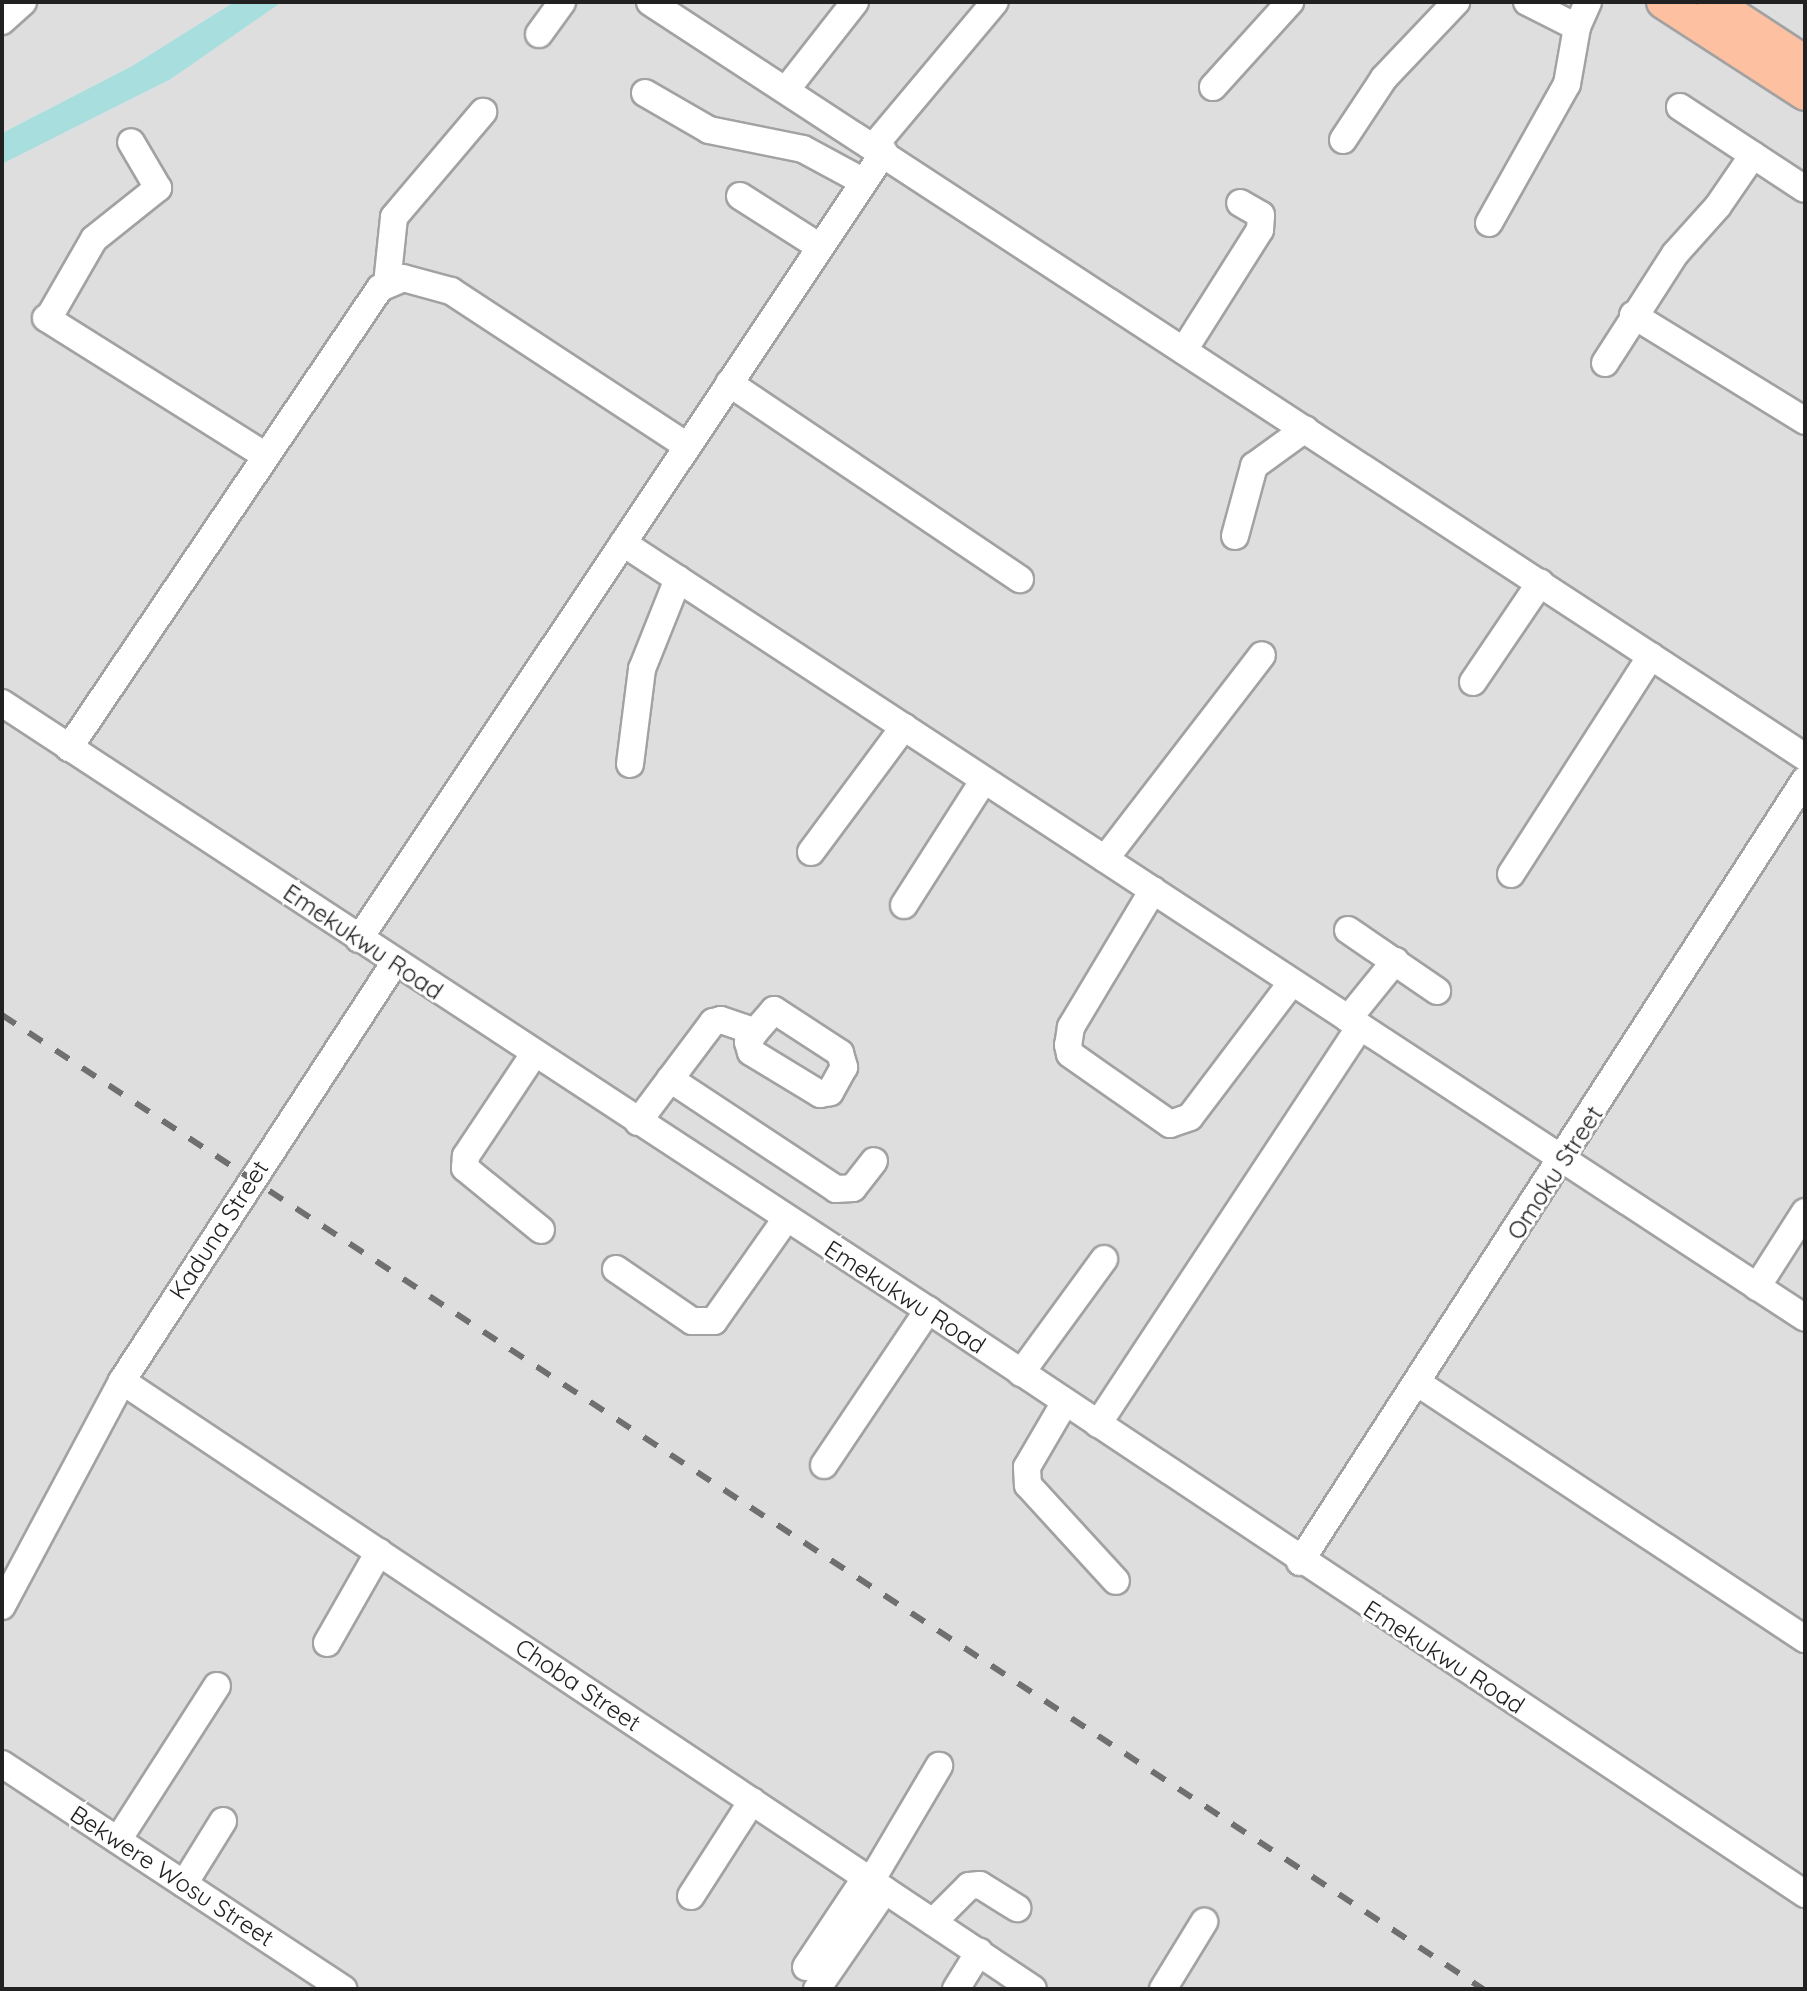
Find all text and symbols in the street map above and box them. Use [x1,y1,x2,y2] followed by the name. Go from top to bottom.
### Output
[278,878,448,1006] street label: Emekukwu Road
[1501,1101,1609,1245] street label: Omoku Street
[163,1155,275,1305] street label: Kaduna Street
[819,1234,991,1360] street label: Emekukwu Road
[1358,1594,1530,1720] street label: Emekukwu Road
[510,1633,646,1737] street label: Choba Street
[65,1799,279,1953] street label: Bekwere Wosu Street

